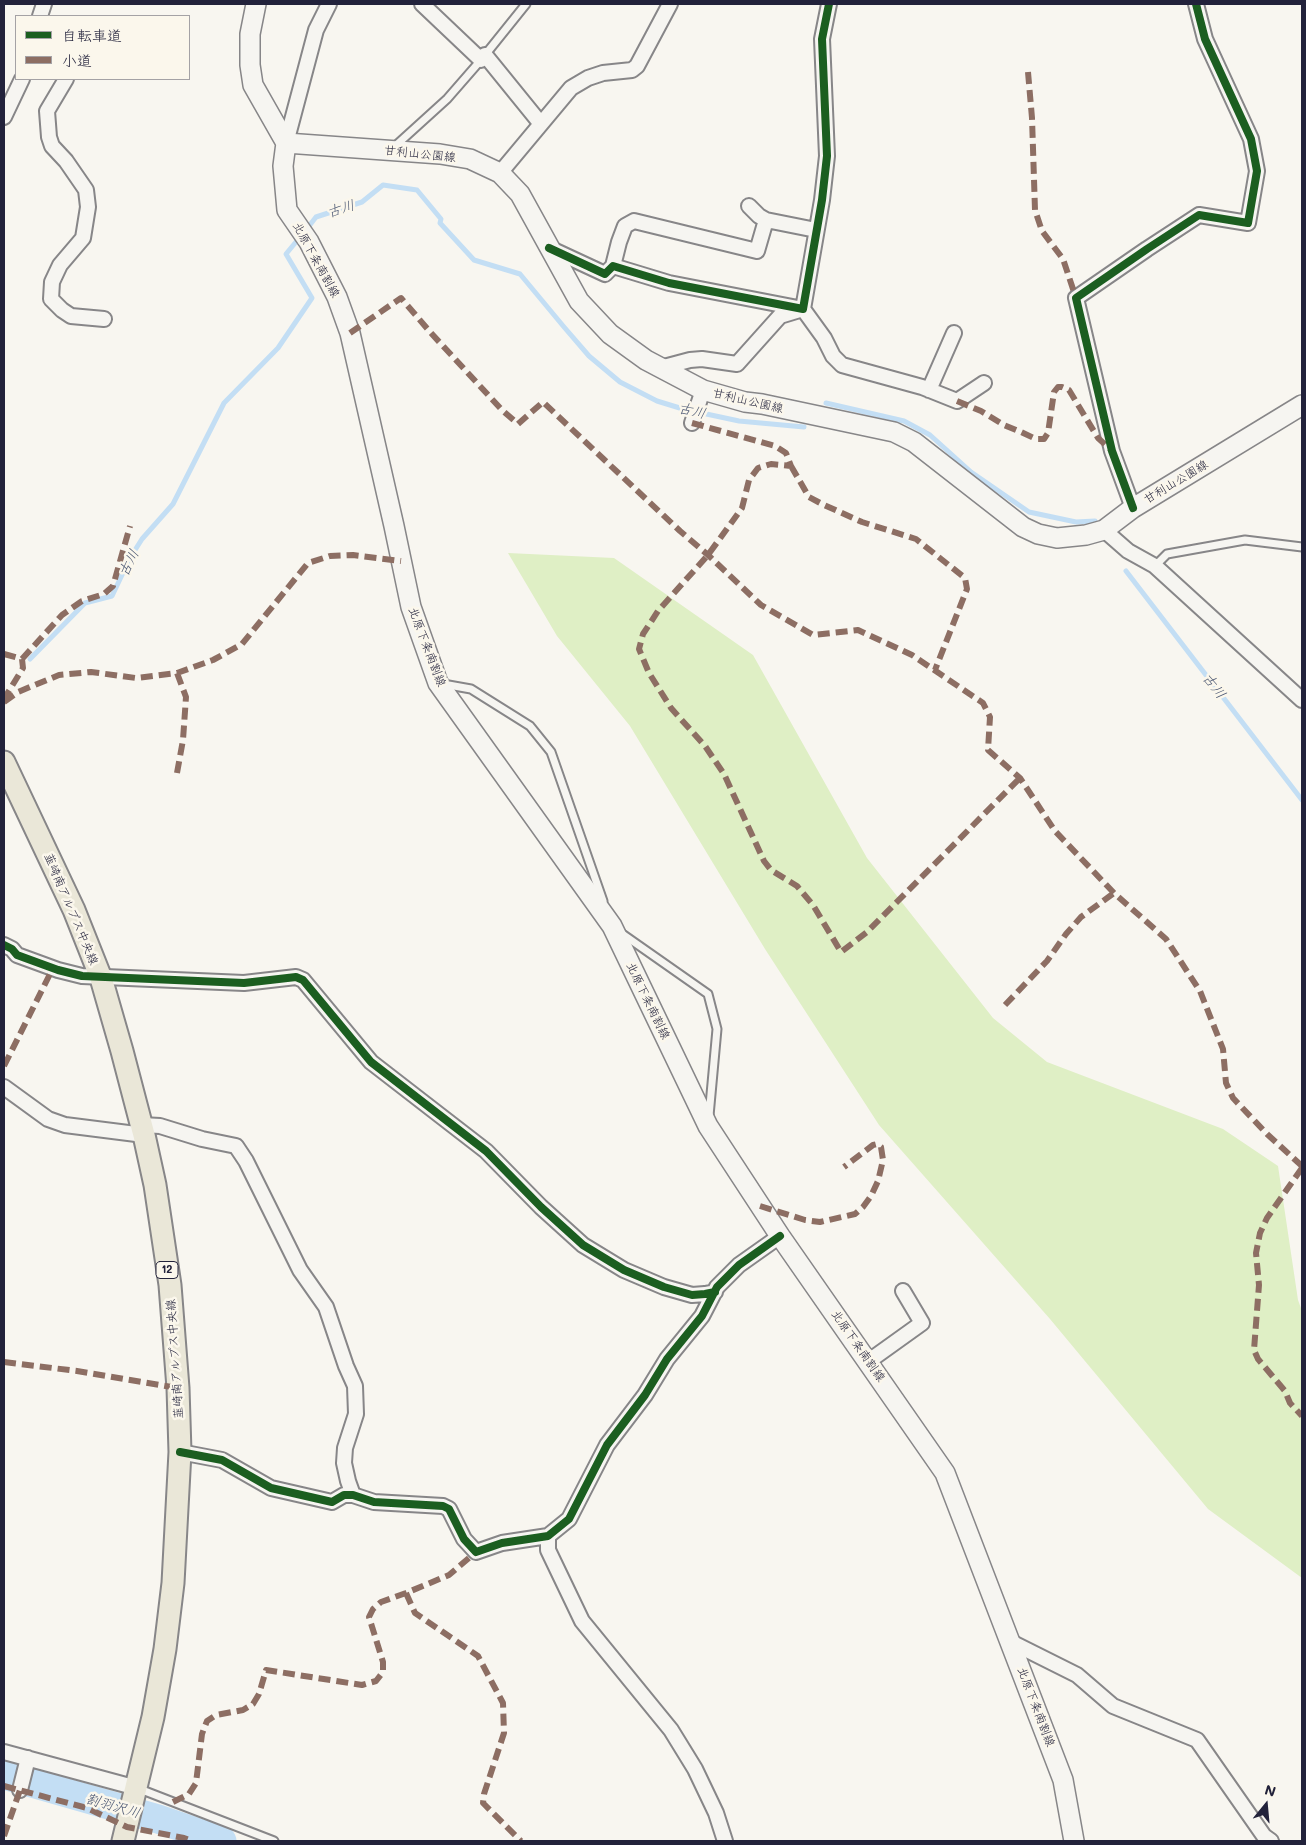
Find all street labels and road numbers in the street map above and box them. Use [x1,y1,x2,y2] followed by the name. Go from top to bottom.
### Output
[383,143,457,165] street label: 甘利山公園線
[289,220,343,300] street label: 北原下条南割線
[711,386,785,416] street label: 甘利山公園線
[1141,457,1211,507] street label: 甘利山公園線
[405,605,449,689] street label: 北原下条南割線
[41,851,101,967] street label: 韮崎南アルプス中央線
[623,960,673,1042] street label: 北原下条南割線
[156,1262,178,1278] road number: 12
[164,1299,186,1419] street label: 韮崎南アルプス中央線
[828,1307,888,1385] street label: 北原下条南割線
[1014,1665,1058,1749] street label: 北原下条南割線

